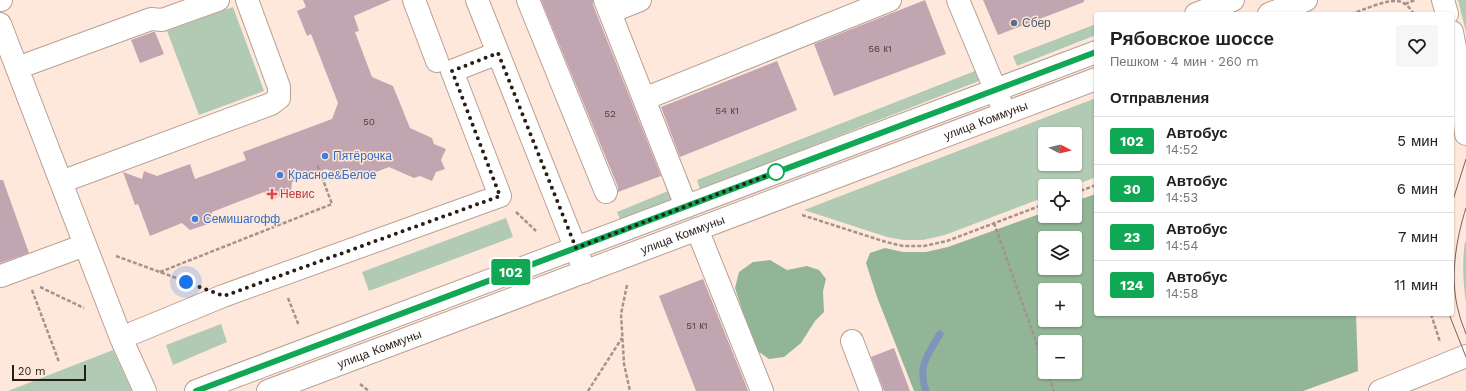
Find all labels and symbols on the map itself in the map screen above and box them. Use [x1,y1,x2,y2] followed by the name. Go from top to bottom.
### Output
[1022,16,1051,30] place label: Сбер
[1009,18,1019,28] marker: Сбер
[868,43,892,54] house number: 56 к1
[942,98,1030,143] street label: улица Коммуны
[715,105,739,116] house number: 54 к1
[604,108,616,119] house number: 52
[363,116,375,127] house number: 50
[1038,127,1082,171] north arrow
[333,149,392,163] place label: Пятёрочка
[320,151,330,161] marker: Пятёрочка
[767,163,785,181] unlabelled marker
[288,168,377,182] place label: Красное&Белое
[275,170,285,180] marker: Красное&Белое
[280,187,314,201] place label: Невис
[267,189,277,199] marker: Невис
[203,212,280,226] place label: Семишагофф
[639,213,727,257] street label: улица Коммуны
[190,214,200,224] marker: Семишагофф
[488,259,534,285] line badge: 102
[176,272,196,292] your location
[686,320,708,331] house number: 51 к1
[335,327,423,371] street label: улица Коммуны
[12,363,86,382] scale bar

